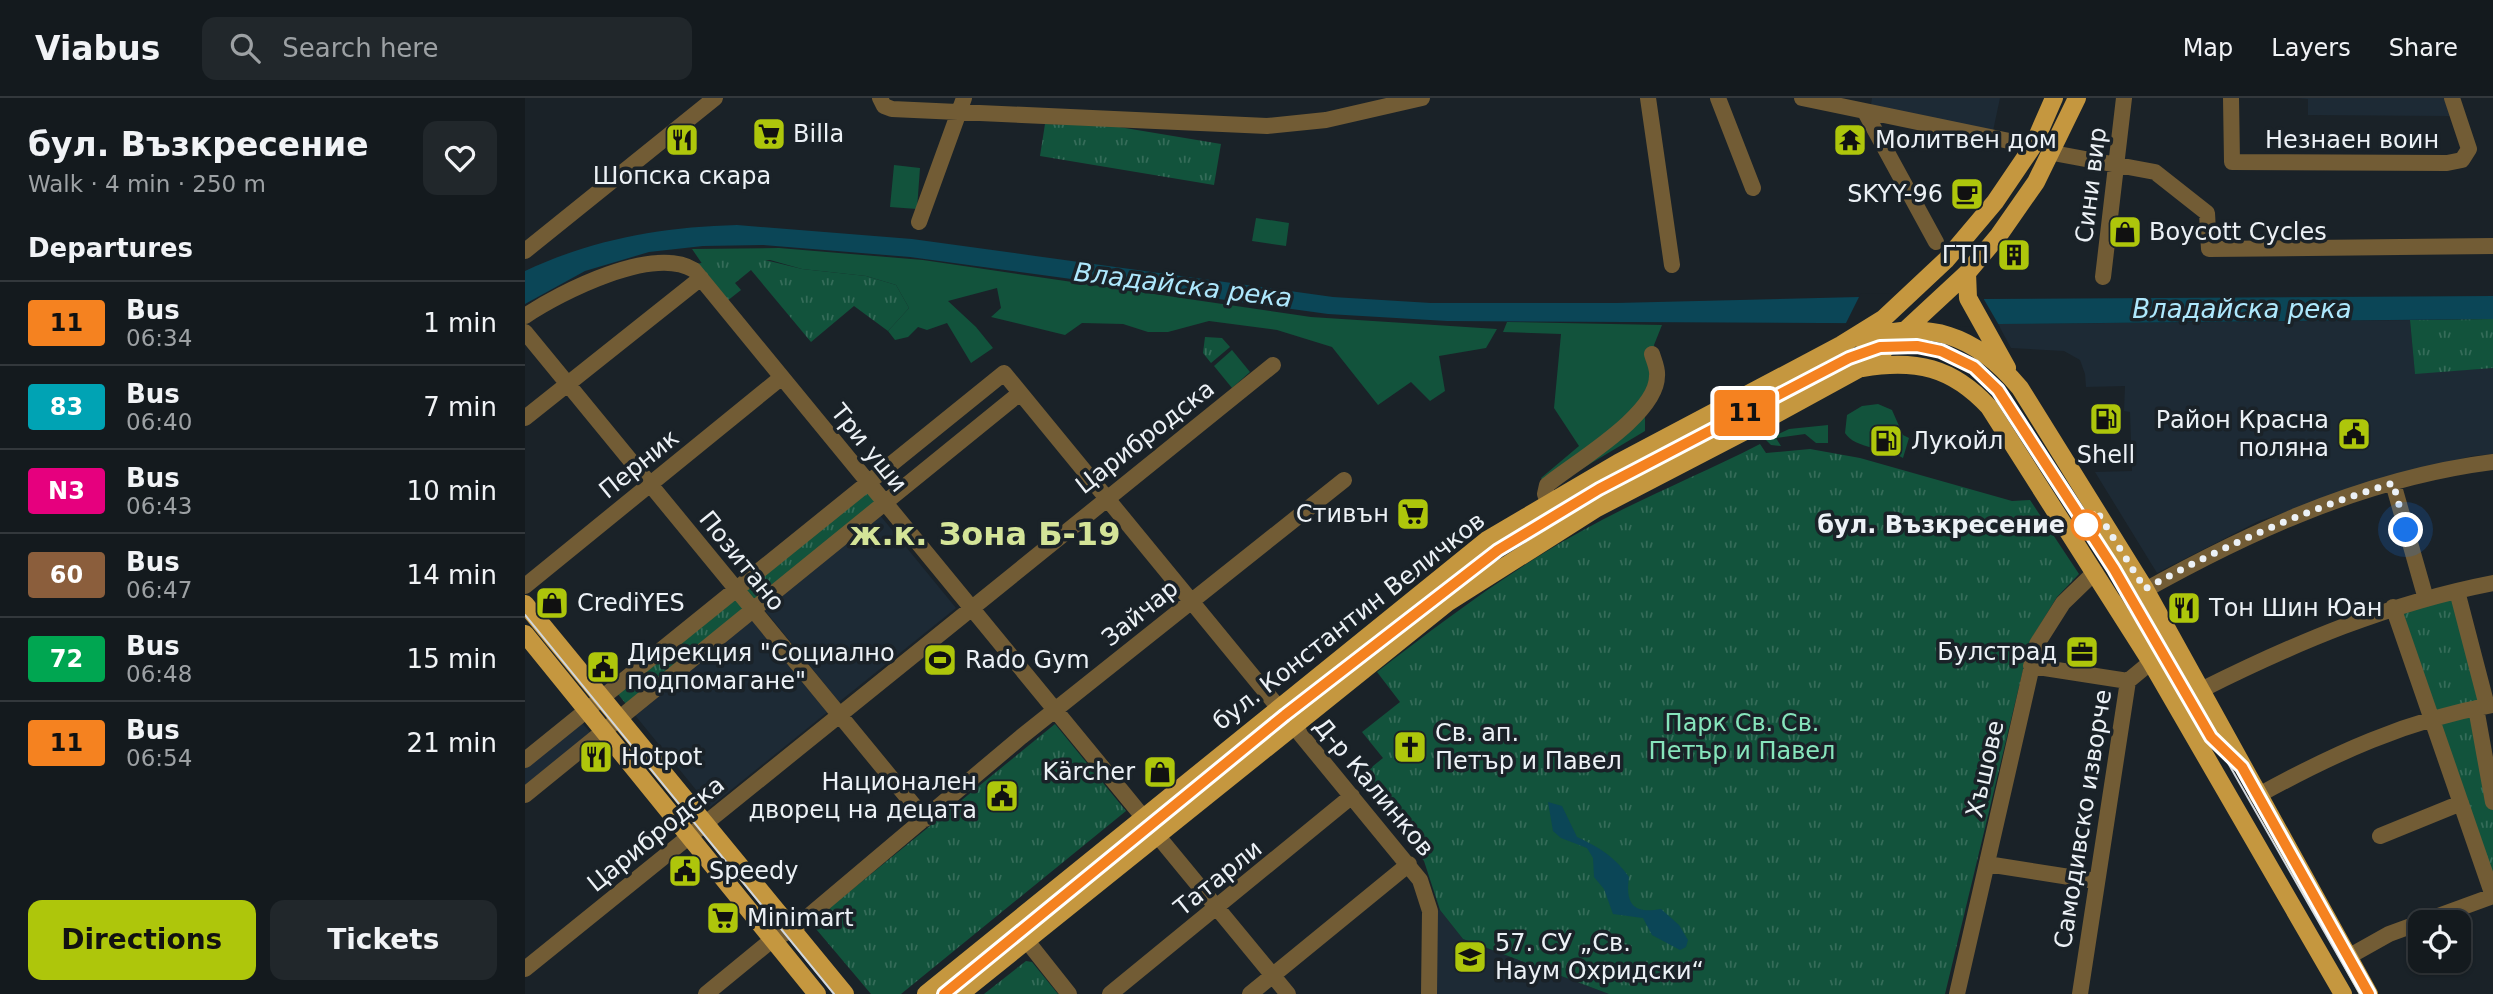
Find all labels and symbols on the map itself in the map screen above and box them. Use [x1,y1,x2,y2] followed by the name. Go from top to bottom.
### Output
[750,115,788,153] supermarket icon: Billa
[793,120,844,148] place label: Billa
[663,121,701,159] restaurant icon: Шопска скара
[1831,121,1869,159] temple icon: Молитвен дом
[1875,126,2057,154] place label: Молитвен дом
[2070,126,2112,244] street label: Сини вир
[2265,126,2439,154] street label: Незнаен воин
[593,162,771,190] place label: Шопска скара
[1948,175,1986,213] cafe icon: SKYY-96
[1847,180,1943,208] place label: SKYY-96
[2106,213,2144,251] shop icon: Boycott Cycles
[2149,218,2327,246] place label: Boycott Cycles
[1995,236,2033,274] building icon: ГТП
[1942,241,1989,269] place label: ГТП
[1072,257,1294,313] water label: Владайска река
[2132,294,2352,324] water label: Владайска река
[1070,374,1220,500] street label: Царибродска
[1713,390,1777,436] line badge: 11
[824,398,913,498] street label: Три уши
[2087,400,2125,438] fuel station icon: Shell
[2156,406,2329,462] place label: Район Красна поляна
[2335,415,2373,453] public building icon: Район Красна поляна
[1867,422,1905,460] fuel station icon: Лукойл
[594,424,684,504] street label: Перник
[1911,427,2003,455] place label: Лукойл
[2077,441,2135,469] place label: Shell
[1394,495,1432,533] supermarket icon: Стивън
[1296,500,1389,528] place label: Стивън
[693,506,791,616] street label: Позитано
[1208,506,1490,736] street label: бул. Константин Величков
[2071,510,2101,540] marker: бул. Възкресение
[1817,511,2065,539] place label: бул. Възкресение
[2388,512,2423,547] your location
[850,515,1120,553] district label: ж.к. Зона Б-19
[1096,574,1184,652] street label: Зайчар
[533,584,571,622] shop icon: CrediYES
[577,589,685,617] place label: CrediYES
[2165,589,2203,627] restaurant icon: Тон Шин Юан
[2208,594,2383,622] place label: Тон Шин Юан
[2063,633,2101,671] office icon: Булстрад
[1937,638,2057,666] place label: Булстрад
[627,639,895,695] place label: Дирекция "Социално подпомагане"
[921,641,959,679] sports icon: Rado Gym
[965,646,1090,674] place label: Rado Gym
[584,648,622,686] public building icon: Дирекция "Социално подпомагане"
[2049,687,2117,951] street label: Самодивско изворче
[1649,709,1835,765] park label: Парк Св. Св. Петър и Павел
[1308,712,1440,862] street label: Д-р Калинков
[1960,718,2010,820] street label: Хъшове
[1435,719,1622,775] place label: Св. ап. Петър и Павел
[1391,728,1429,766] church icon: Св. ап. Петър и Павел
[577,738,615,776] restaurant icon: Hotpot
[621,743,702,771] place label: Hotpot
[1141,753,1179,791] shop icon: Kärcher
[1043,758,1135,786] place label: Kärcher
[748,768,977,824] place label: Национален дворец на децата
[582,770,730,898] street label: Царибродска
[983,777,1021,815] public building icon: Национален дворец на децата
[1168,834,1267,922] street label: Татарли
[666,852,704,890] public building icon: Speedy
[709,857,798,885] place label: Speedy
[704,899,742,937] supermarket icon: Minimart
[747,904,854,932] place label: Minimart
[1495,929,1704,985] place label: 57. СУ „Св. Наум Охридски“
[1451,938,1489,976] school or university icon: 57. СУ „Св. Наум Охридски“

